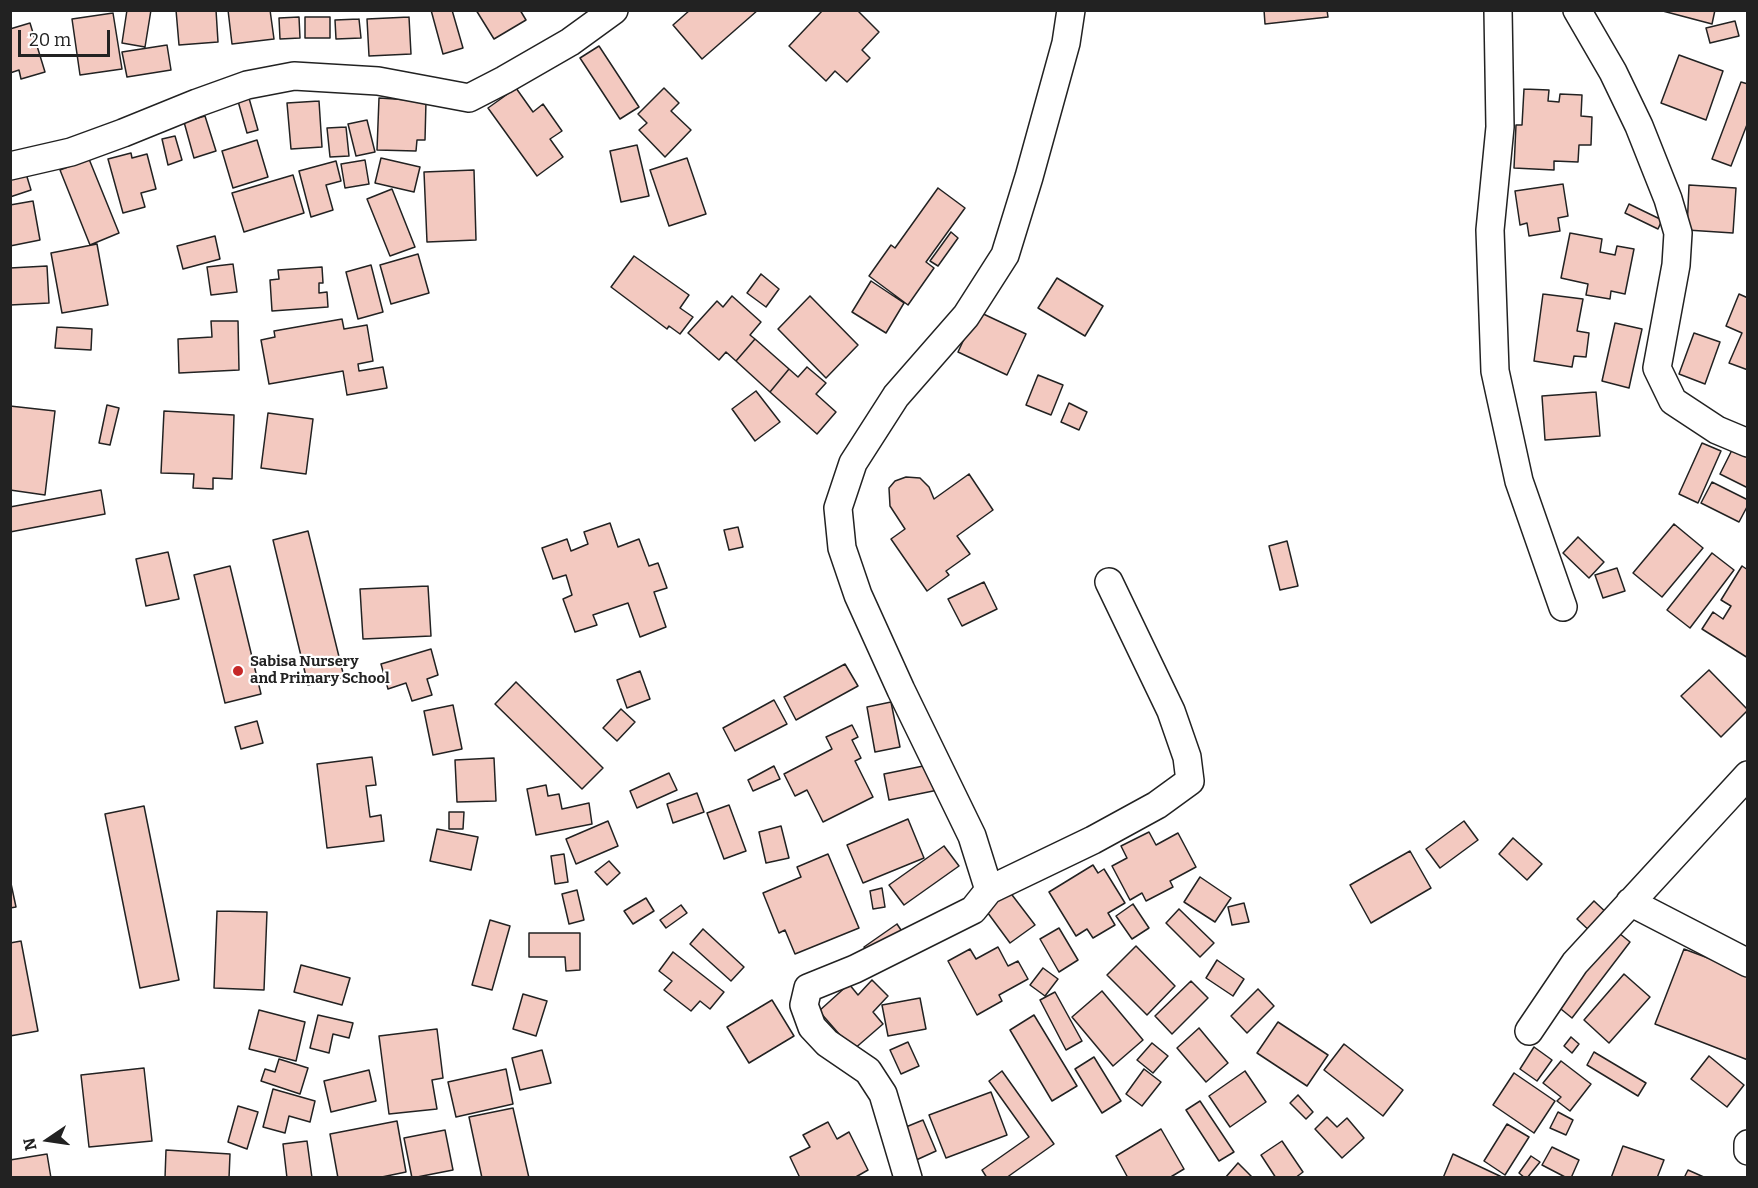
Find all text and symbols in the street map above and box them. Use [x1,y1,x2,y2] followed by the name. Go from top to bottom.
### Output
[21,18,112,56] scale bar
[29,29,71,51] text: 20 m
[250,653,390,688] place label: Sabisa Nursery and Primary School
[231,664,245,678] marker: Sabisa Nursery and Primary School
[18,1110,78,1170] north arrow
[19,1136,41,1152] text: N

